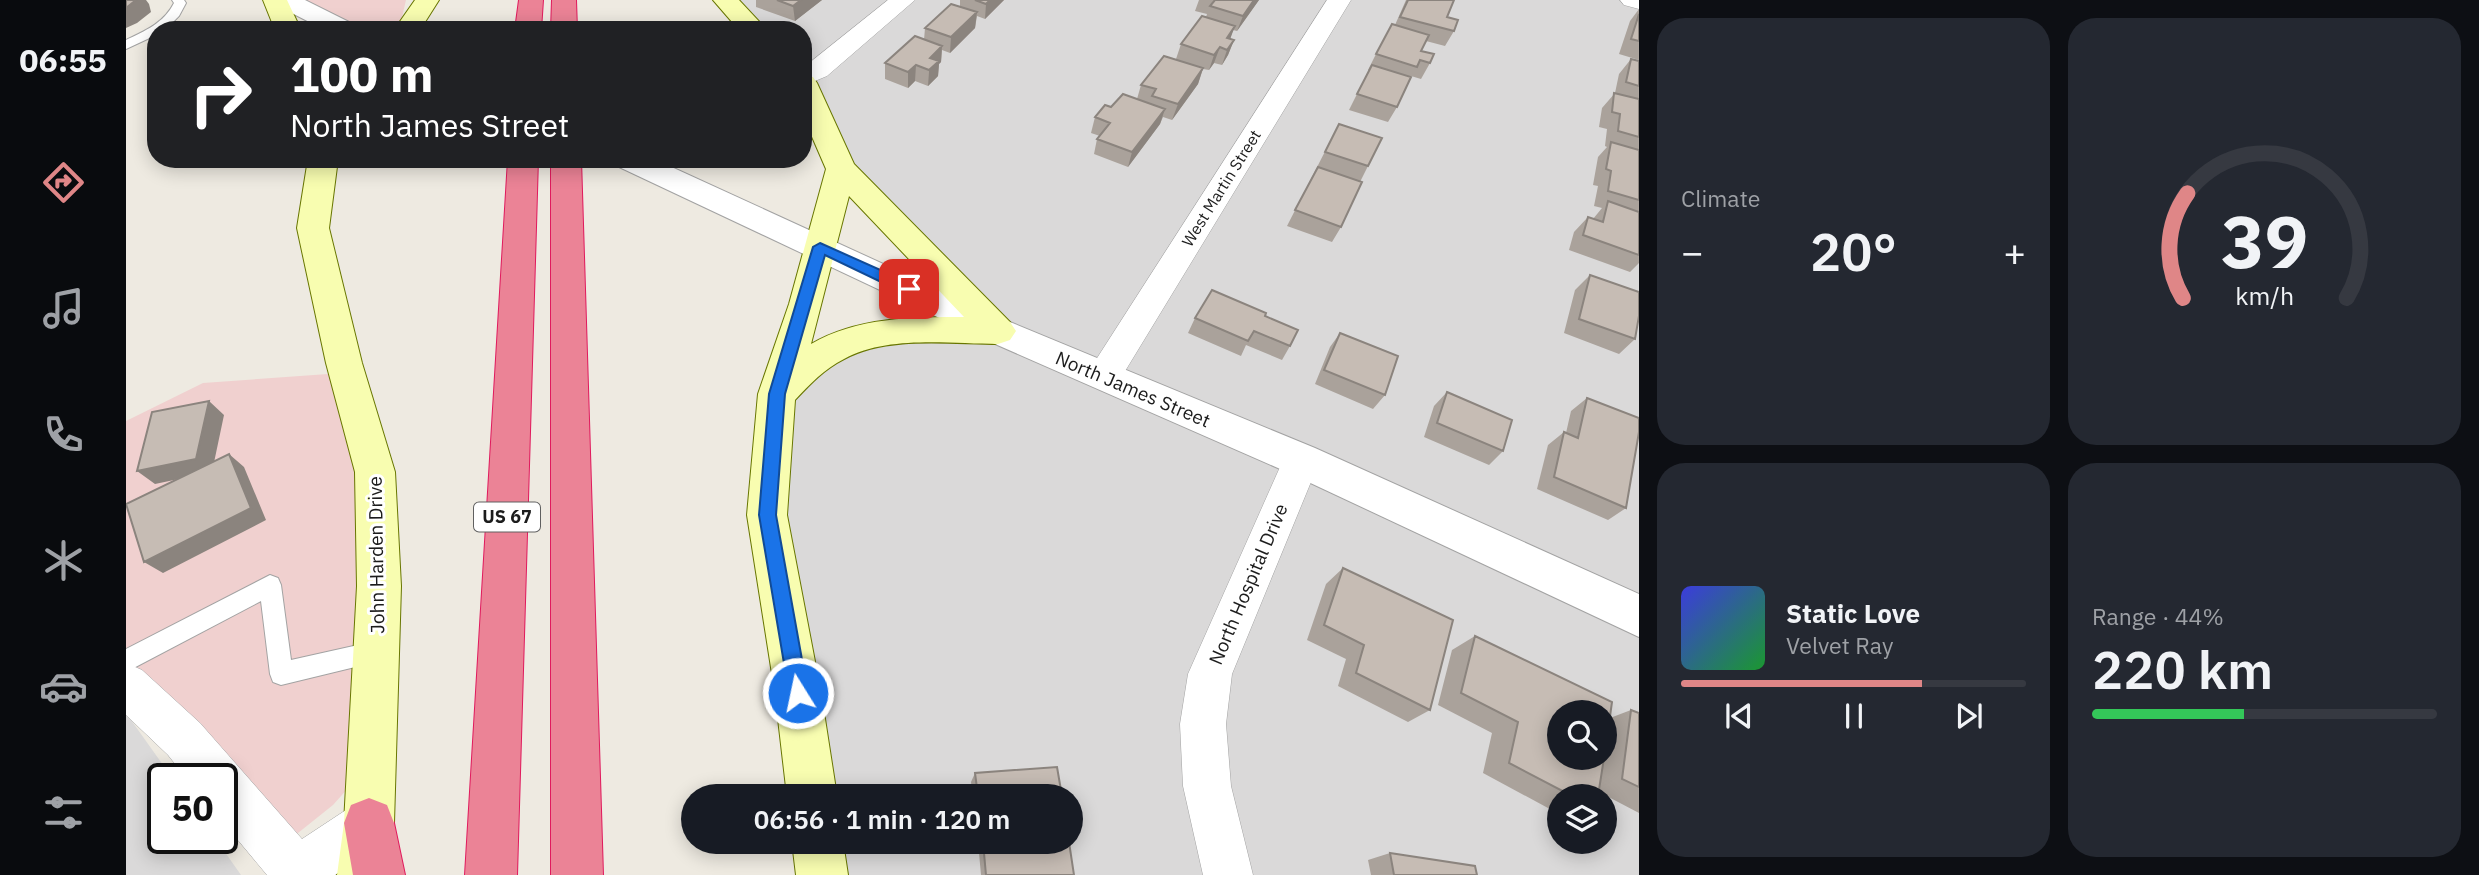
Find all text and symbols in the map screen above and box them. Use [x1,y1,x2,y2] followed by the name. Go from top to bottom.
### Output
[19,39,107,81] text: 06:55
[290,42,434,105] text: 100 m
[175,49,266,140] icon: right
[290,104,569,146] text: North James Street
[1177,126,1265,250] street label: West Martin Street
[39,158,88,207] icon: directions
[1681,183,1760,213] text: Climate
[2221,193,2308,288] text: 39
[1810,218,1897,285] text: 20°
[1681,227,1704,276] text: −
[2003,227,2026,276] text: +
[879,259,939,319] pin
[890,270,928,308] icon: arrive
[2235,278,2294,311] text: km/h
[39,284,88,333] icon: music
[1052,346,1214,432] street label: North James Street
[39,410,88,459] icon: phone
[363,476,389,634] street label: John Harden Drive
[1203,500,1293,668] street label: North Hospital Drive
[474,503,540,532] road number: US 67
[39,536,88,585] icon: climate
[1786,596,1920,630] text: Static Love
[2092,601,2224,631] text: Range · 44%
[1786,630,1893,660] text: Velvet Ray
[2092,636,2273,703] text: 220 km
[761,656,835,730] position arrow
[39,662,88,711] icon: car
[1720,697,1758,735] icon: previous
[1835,697,1873,735] icon: pause
[1950,697,1988,735] icon: next
[1547,700,1617,854] map controls
[1547,700,1617,770] button: search
[147,763,238,854] speed limit sign: 50
[1547,784,1617,854] button: layers
[39,788,88,837] icon: filters
[754,802,1010,836] text: 06:56 · 1 min · 120 m

